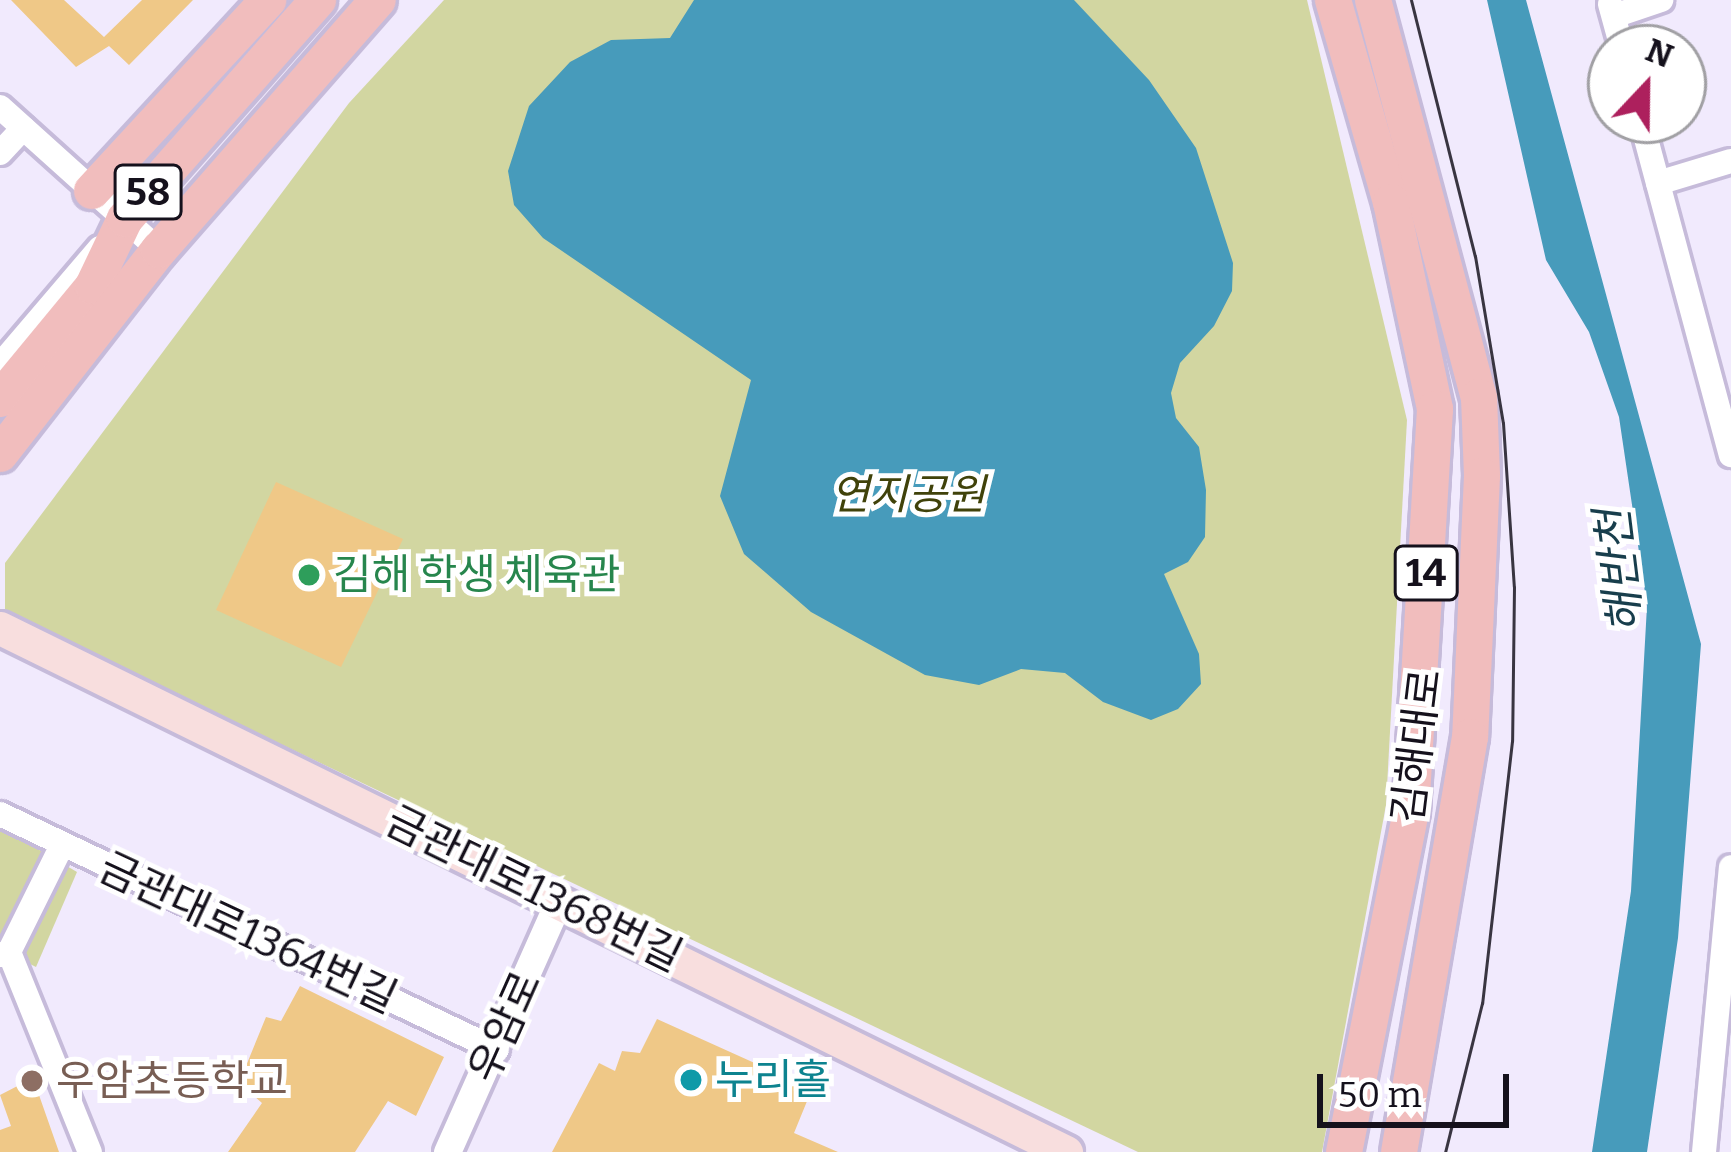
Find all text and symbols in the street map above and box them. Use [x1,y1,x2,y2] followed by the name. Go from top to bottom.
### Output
[1587,24,1707,144] north arrow
[1640,30,1679,77] text: N
[112,159,184,225] road number: 58
[831,470,985,520] park label: 연지공원
[1587,506,1655,636] water label: 해반천
[1393,540,1459,606] road number: 14
[333,550,620,600] place label: 김해 학생 체육관
[296,562,322,588] marker: 김해 학생 체육관
[1383,666,1451,826] street label: 김해대로
[378,796,690,982] street label: 금관대로1368번길
[91,842,405,1024] street label: 금관대로1364번길
[458,964,552,1090] street label: 우암로
[1323,1050,1515,1124] scale bar
[715,1055,831,1105] place label: 누리홀
[56,1056,288,1106] place label: 우암초등학교
[678,1067,704,1093] marker: 누리홀
[19,1068,45,1094] marker: 우암초등학교
[1338,1073,1422,1117] text: 50 m

